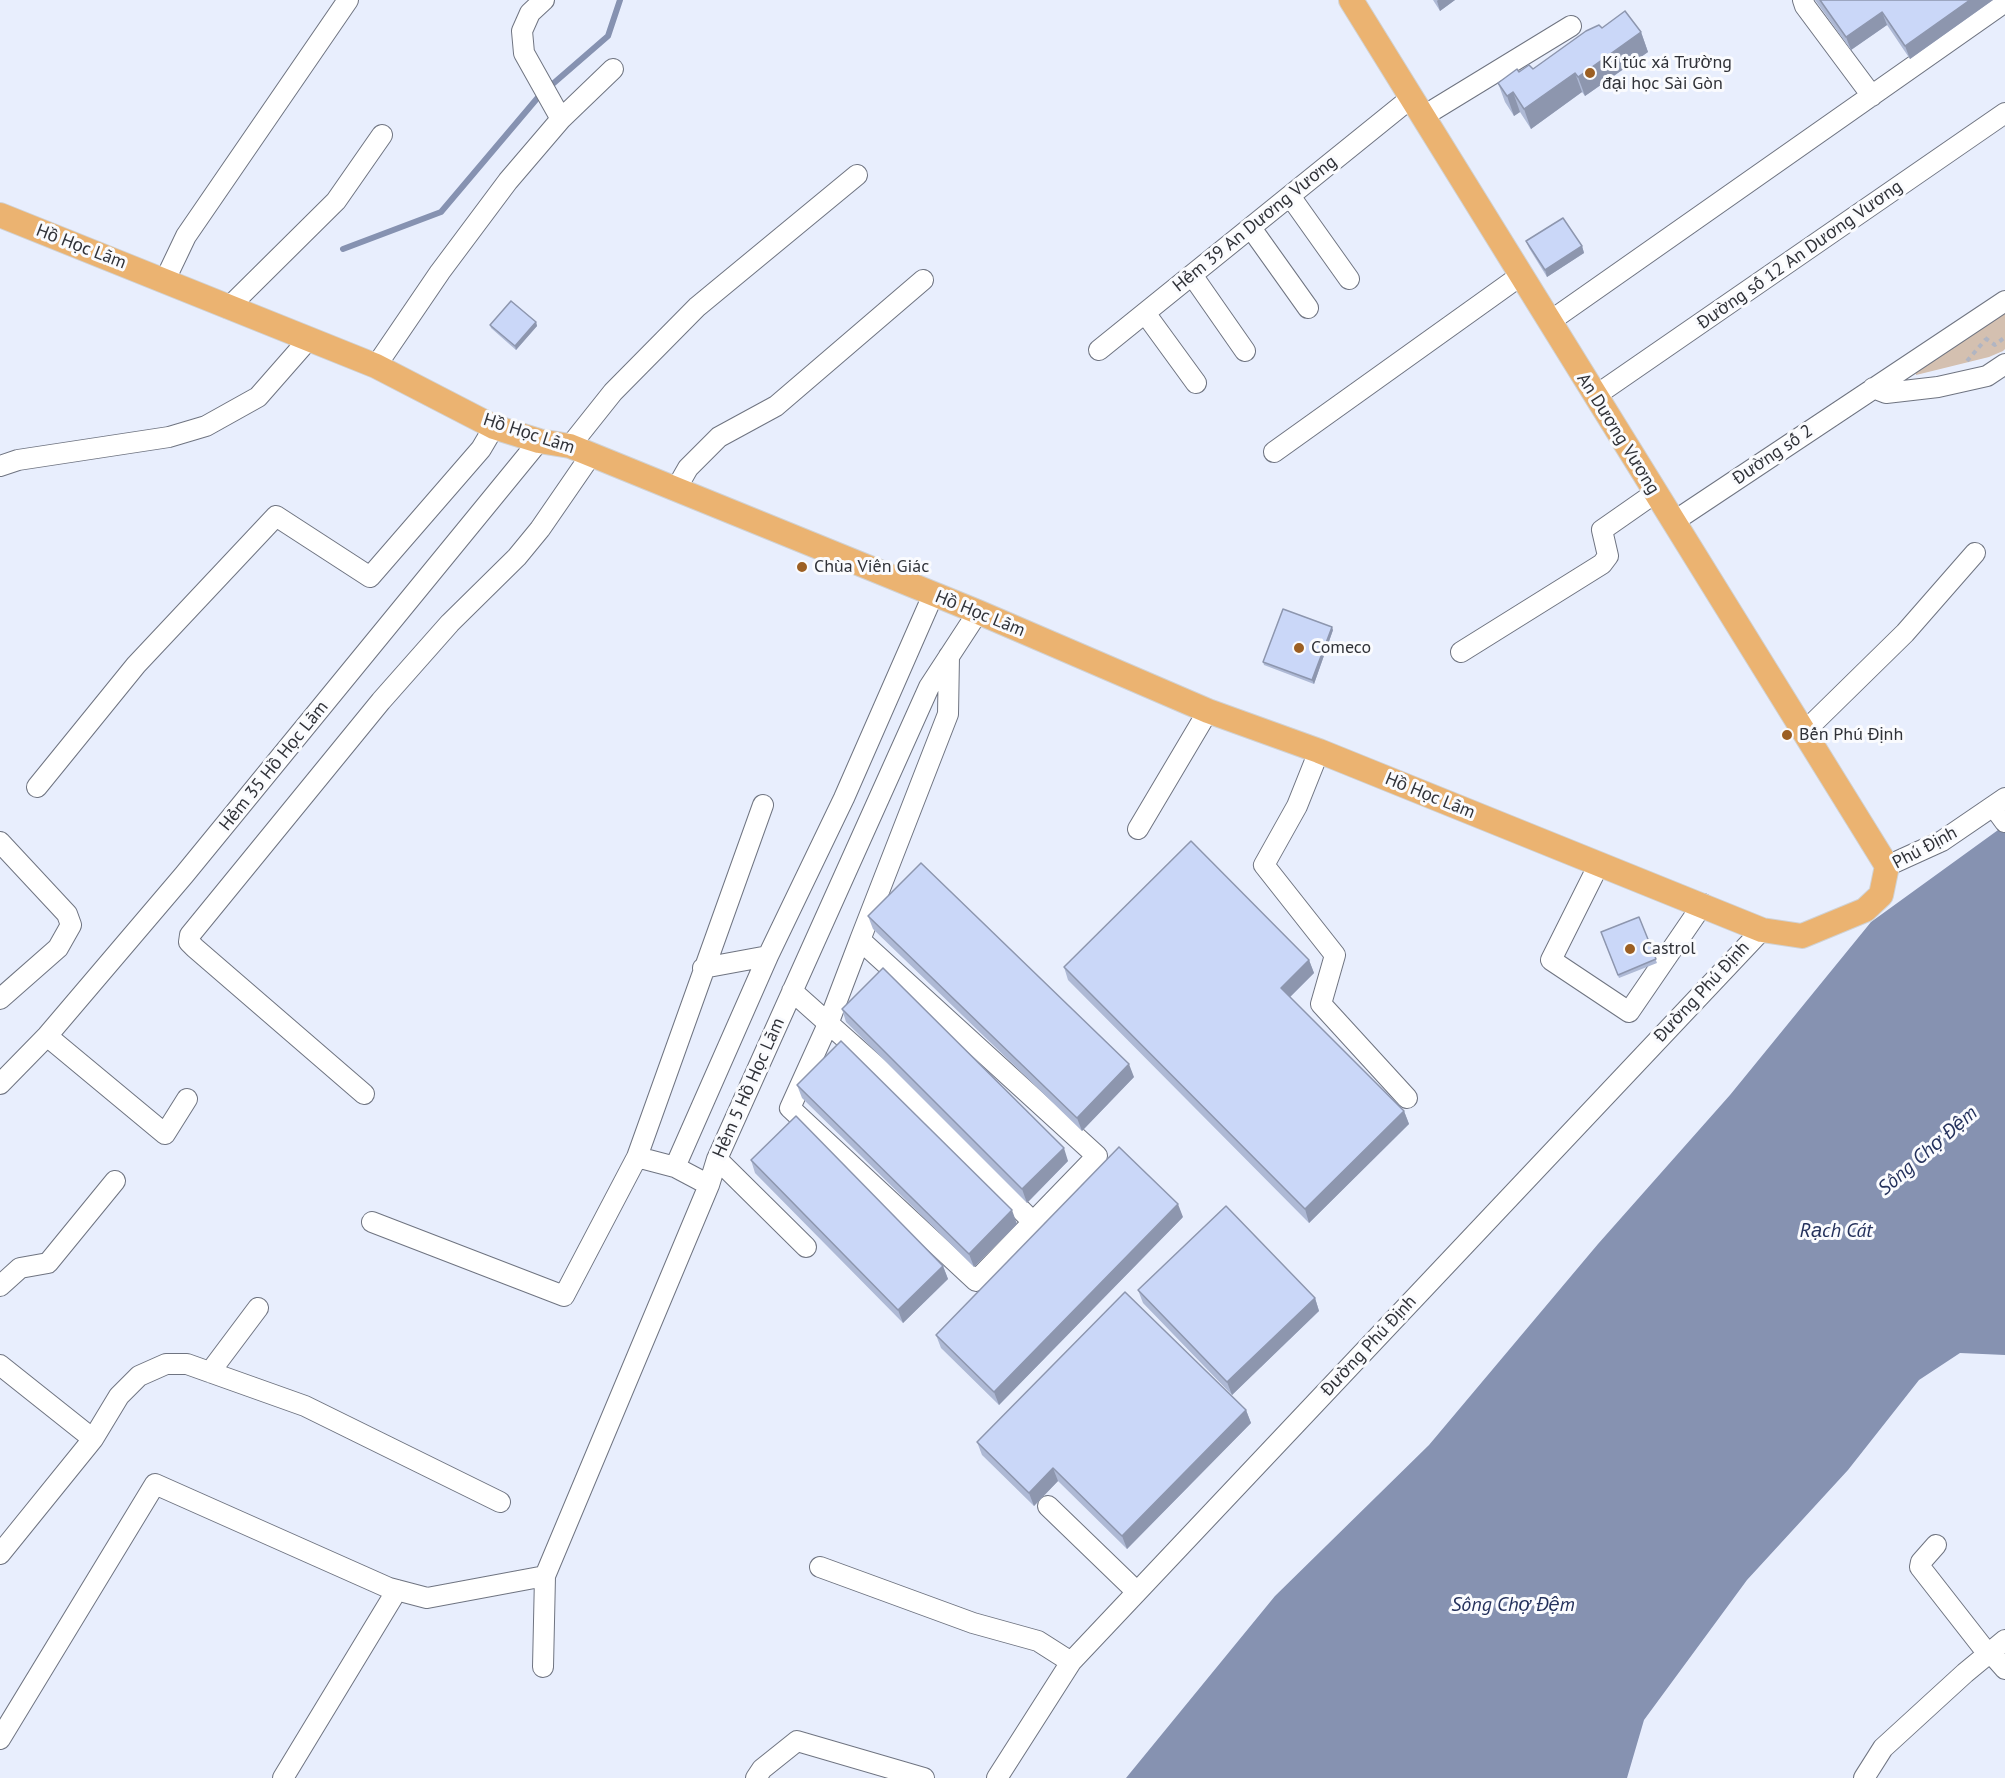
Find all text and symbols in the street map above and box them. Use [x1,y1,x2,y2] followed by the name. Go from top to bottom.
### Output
[1602,52,1732,94] place label: Kí túc xá Trường đại học Sài Gòn
[1583,66,1597,80] marker: Kí túc xá Trường đại học Sài Gòn
[1169,151,1341,297] street label: Hẻm 39 An Dương Vương
[1693,176,1907,334] street label: Đường số 12 An Dương Vương
[33,220,129,274] street label: Hồ Học Lãm
[1572,369,1664,499] street label: An Dương Vương
[481,409,577,459] street label: Hồ Học Lãm
[1729,420,1817,490] street label: Đường số 2
[814,556,929,578] place label: Chùa Viên Giác
[795,560,809,574] marker: Chùa Viên Giác
[932,586,1028,642] street label: Hồ Học Lãm
[1311,637,1371,659] place label: Comeco
[1292,641,1306,655] marker: Comeco
[215,697,333,835] street label: Hẻm 35 Hồ Học Lãm
[1799,724,1903,746] place label: Bến Phú Định
[1780,728,1794,742] marker: Bến Phú Định
[1382,768,1478,824] street label: Hồ Học Lãm
[1889,822,1961,874] street label: Phú Định
[1650,937,1754,1047] street label: Đường Phú Định
[1642,938,1696,960] place label: Castrol
[1623,942,1637,956] marker: Castrol
[708,1015,790,1161] street label: Hẻm 5 Hồ Học Lãm
[1873,1101,1983,1201] water label: Sông Chợ Đệm
[1800,1219,1872,1243] water label: Rạch Cát
[1317,1291,1421,1401] street label: Đường Phú Định
[1451,1593,1575,1617] water label: Sông Chợ Đệm

